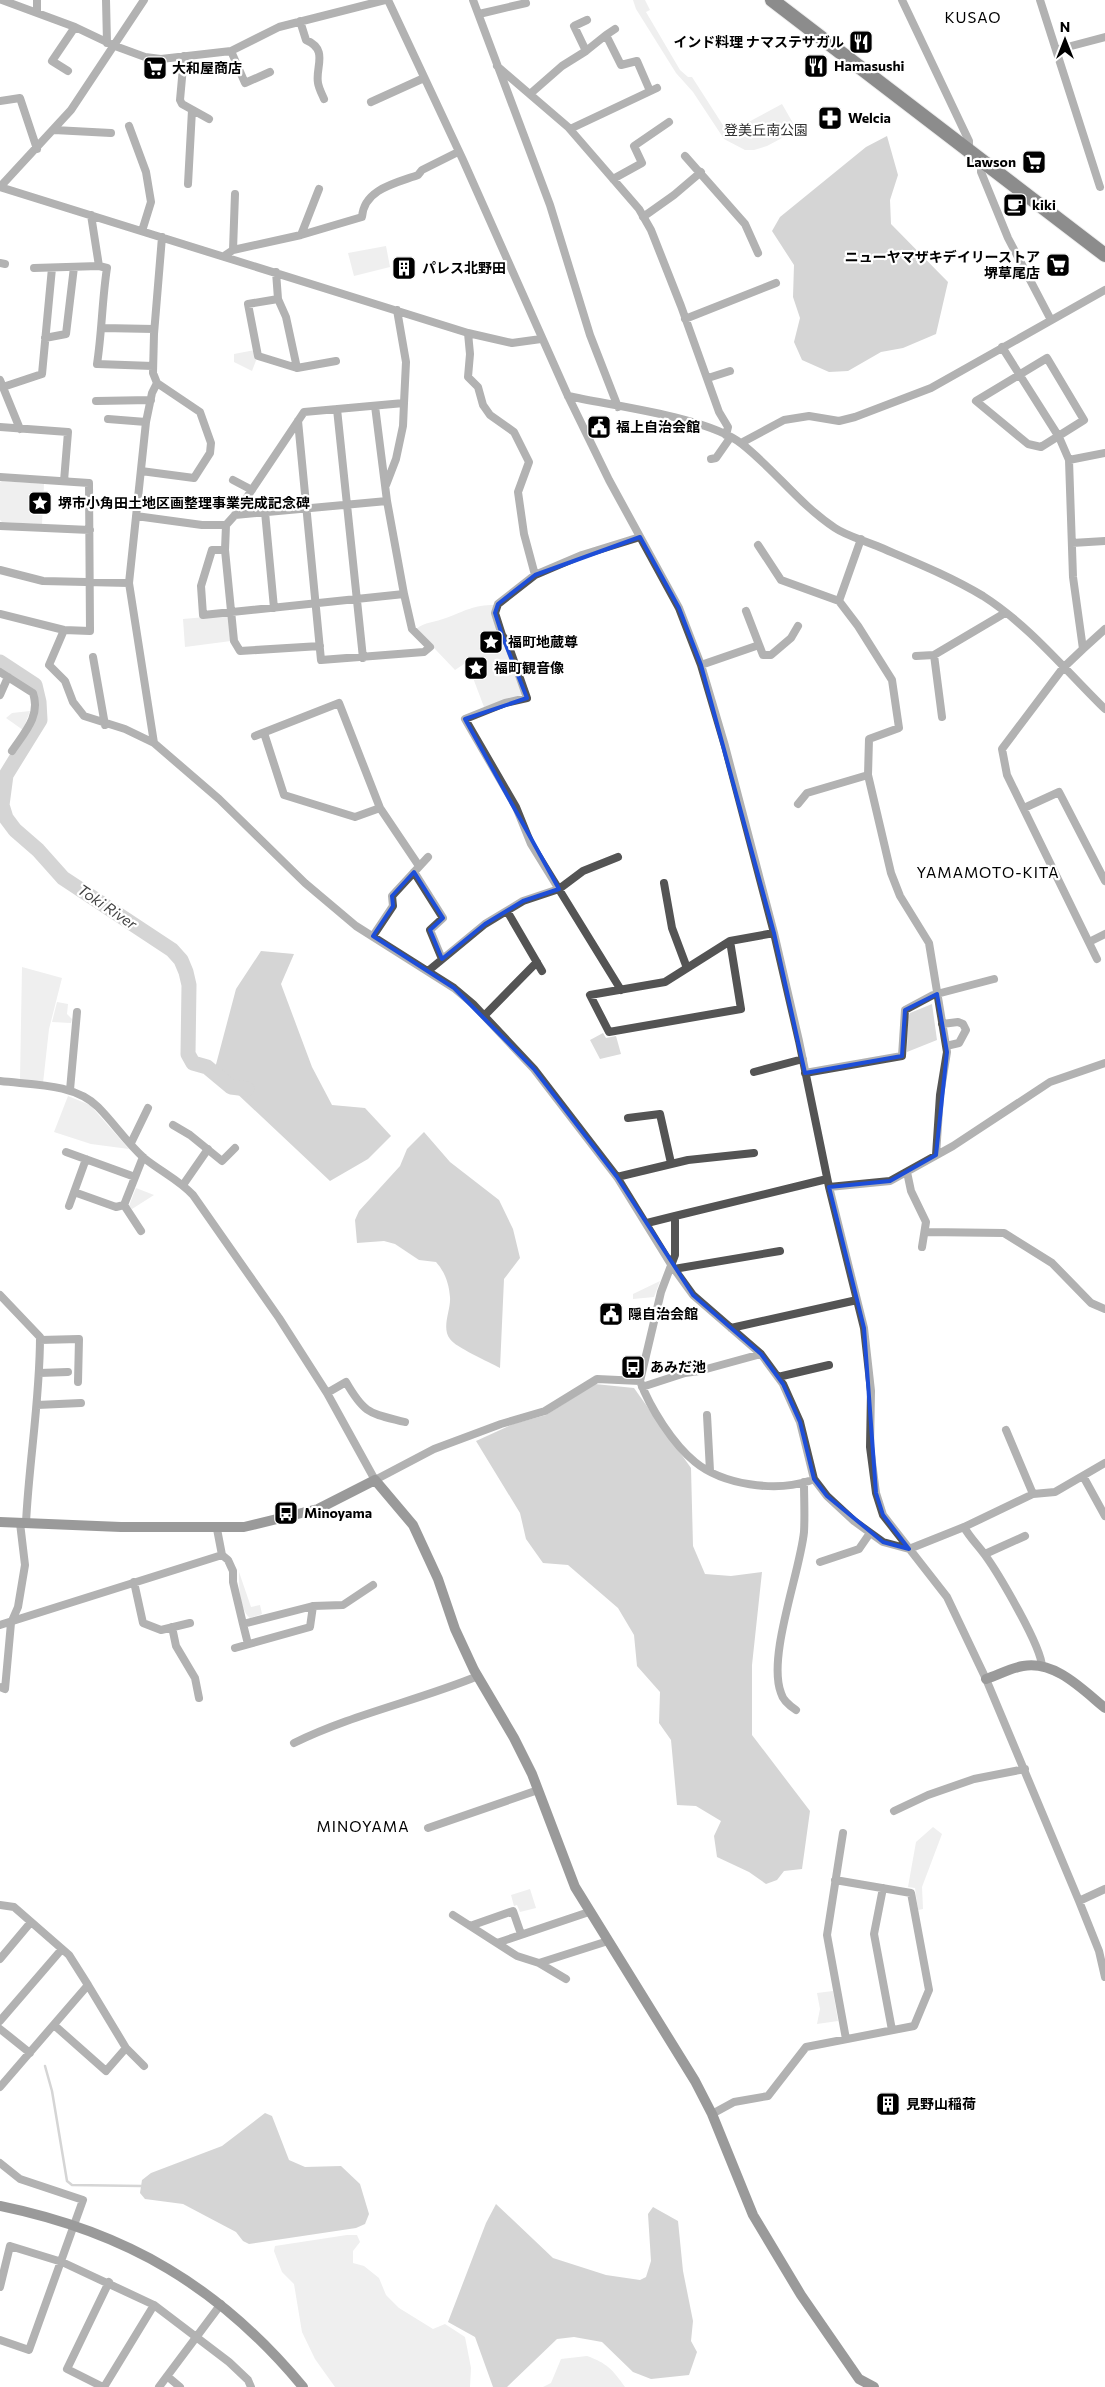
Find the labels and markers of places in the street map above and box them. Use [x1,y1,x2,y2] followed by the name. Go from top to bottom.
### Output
[848,29,874,55] restaurant icon: インド料理 ナマステサガル
[673,33,844,50] place label: インド料理 ナマステサガル
[803,53,829,79] restaurant icon: Hamasushi
[142,55,168,81] supermarket icon: 大和屋商店
[834,57,905,74] place label: Hamasushi
[172,59,242,76] place label: 大和屋商店
[817,105,843,131] pharmacy icon: Welcia
[848,109,891,126] place label: Welcia
[1021,149,1047,175] supermarket icon: Lawson
[966,153,1016,170] place label: Lawson
[1002,192,1028,218] cafe icon: kiki
[1032,196,1056,213] place label: kiki
[845,248,1040,281] place label: ニューヤマザキデイリーストア 堺草尾店
[1045,252,1071,278] supermarket icon: ニューヤマザキデイリーストア 堺草尾店
[391,255,417,281] building icon: パレス北野田
[422,259,506,276] place label: パレス北野田
[586,414,612,440] public building icon: 福上自治会館
[616,418,700,435] place label: 福上自治会館
[27,490,53,516] place icon: 堺市小角田土地区画整理事業完成記念碑
[58,494,310,511] place label: 堺市小角田土地区画整理事業完成記念碑
[478,629,504,655] place icon: 福町地蔵尊
[508,633,578,650] place label: 福町地蔵尊
[463,655,489,681] place icon: 福町観音像
[494,659,564,676] place label: 福町観音像
[598,1301,624,1327] public building icon: 隠自治会館
[628,1305,698,1322] place label: 隠自治会館
[620,1354,646,1380] bus stop icon: あみだ池
[650,1358,706,1375] place label: あみだ池
[273,1500,299,1526] bus stop icon: Minoyama
[304,1504,372,1521] place label: Minoyama
[875,2091,901,2117] building icon: 見野山稲荷
[906,2095,976,2112] place label: 見野山稲荷

